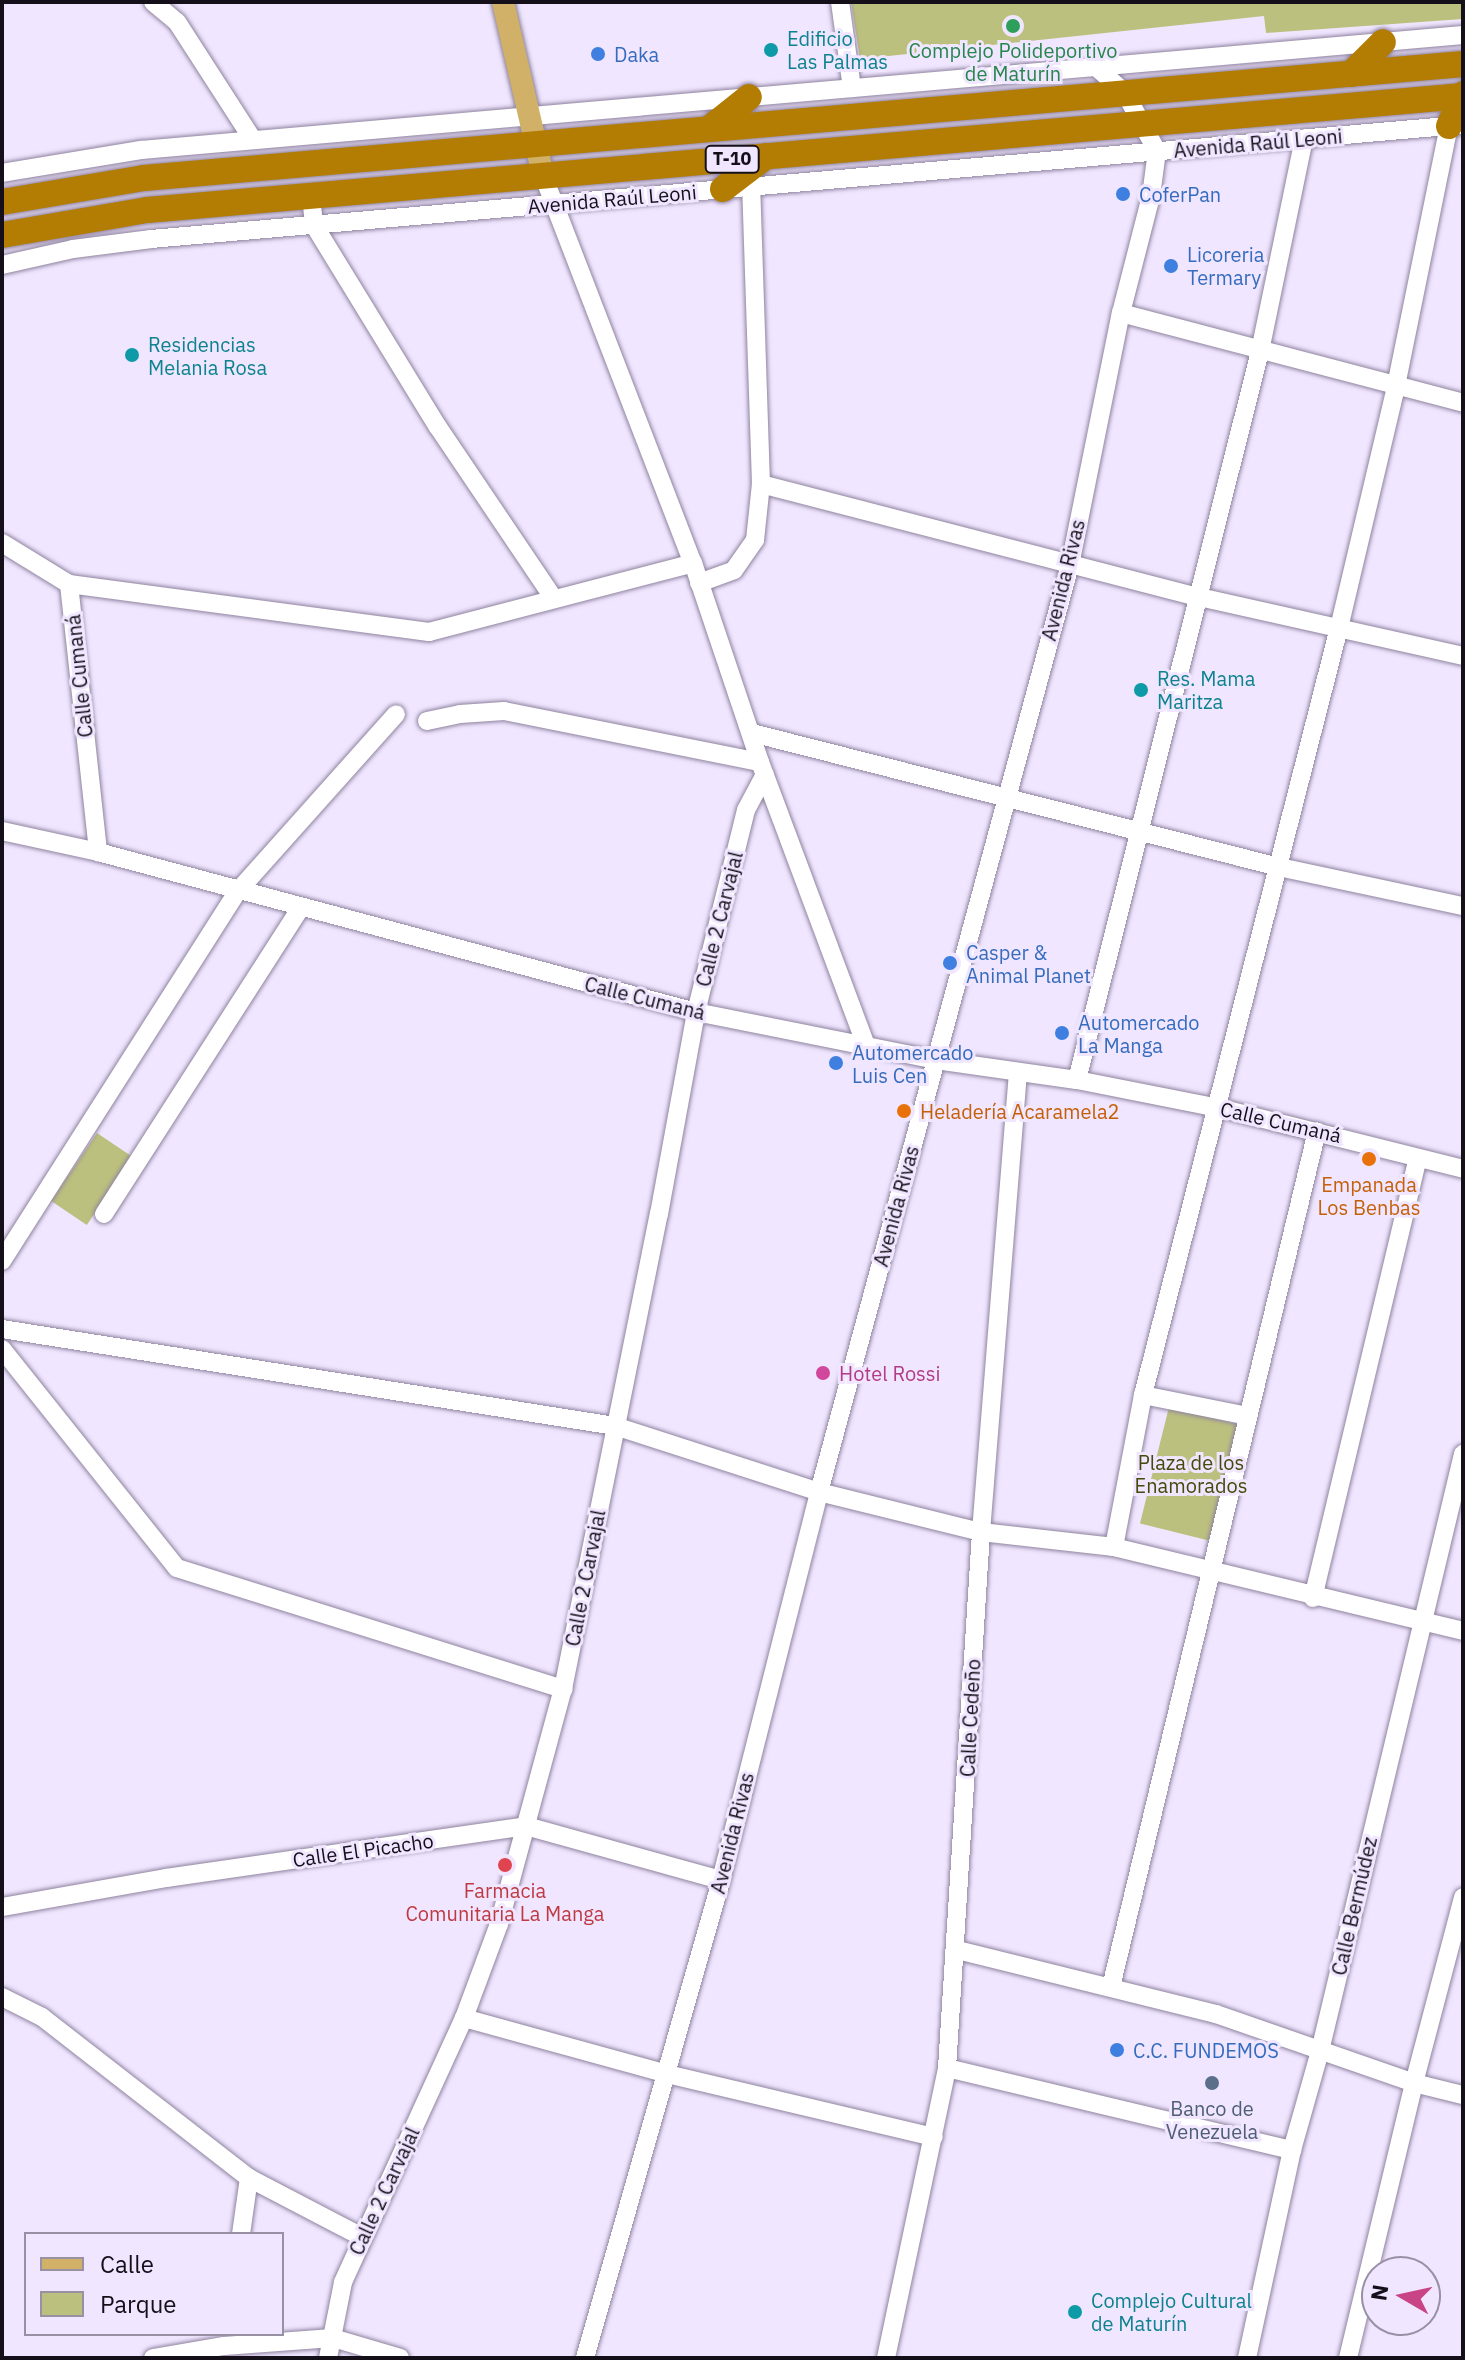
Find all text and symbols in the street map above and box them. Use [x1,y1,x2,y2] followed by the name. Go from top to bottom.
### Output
[1004,17,1022,35] marker: Complejo Polideportivo de Maturín
[787,26,888,73] place label: Edificio Las Palmas
[908,38,1118,85] place label: Complejo Polideportivo de Maturín
[762,41,780,59] marker: Edificio Las Palmas
[614,42,659,66] place label: Daka
[589,45,607,63] marker: Daka
[1172,124,1344,162] street label: Avenida Raúl Leoni
[704,145,760,173] road number: T-10
[526,180,698,218] street label: Avenida Raúl Leoni
[1139,182,1221,206] place label: CoferPan
[1114,185,1132,203] marker: CoferPan
[1187,242,1264,289] place label: Licoreria Termary
[1162,257,1180,275] marker: Licoreria Termary
[148,332,267,379] place label: Residencias Melania Rosa
[123,346,141,364] marker: Residencias Melania Rosa
[1036,517,1090,643] street label: Avenida Rivas
[61,613,97,739] street label: Calle Cumaná
[1157,666,1255,713] place label: Res. Mama Maritza
[1132,681,1150,699] marker: Res. Mama Maritza
[691,849,747,989] street label: Calle 2 Carvajal
[966,940,1091,987] place label: Casper & Animal Planet
[941,954,959,972] marker: Casper & Animal Planet
[582,971,708,1025] street label: Calle Cumaná
[1078,1010,1200,1057] place label: Automercado La Manga
[1053,1024,1071,1042] marker: Automercado La Manga
[852,1040,974,1087] place label: Automercado Luis Cen
[827,1054,845,1072] marker: Automercado Luis Cen
[1218,1096,1344,1148] street label: Calle Cumaná
[920,1099,1120,1123] place label: Heladería Acaramela2
[895,1102,913,1120] marker: Heladería Acaramela2
[868,1143,924,1269] street label: Avenida Rivas
[1360,1150,1378,1168] marker: Empanada Los Benbas
[1318,1172,1420,1219] place label: Empanada Los Benbas
[839,1361,940,1385] place label: Hotel Rossi
[814,1364,832,1382] marker: Hotel Rossi
[1135,1451,1247,1498] park label: Plaza de los Enamorados
[560,1508,610,1648] street label: Calle 2 Carvajal
[955,1658,985,1778] street label: Calle Cedeño
[705,1770,759,1896] street label: Avenida Rivas
[291,1828,435,1872] street label: Calle El Picacho
[1326,1834,1382,1978] street label: Calle Bermúdez
[496,1856,514,1874] marker: Farmacia Comunitaria La Manga
[405,1878,605,1925] place label: Farmacia Comunitaria La Manga
[1133,2038,1279,2062] place label: C.C. FUNDEMOS
[1108,2041,1126,2059] marker: C.C. FUNDEMOS
[1203,2074,1221,2092] marker: Banco de Venezuela
[1166,2096,1258,2143] place label: Banco de Venezuela
[344,2123,424,2259] street label: Calle 2 Carvajal
[24,2232,284,2336] legend
[100,2248,154,2280] text: Calle
[1361,2256,1441,2336] north arrow
[1363,2282,1394,2303] text: N
[100,2288,177,2320] text: Parque
[1091,2288,1252,2335] place label: Complejo Cultural de Maturín
[1066,2303,1084,2321] marker: Complejo Cultural de Maturín

